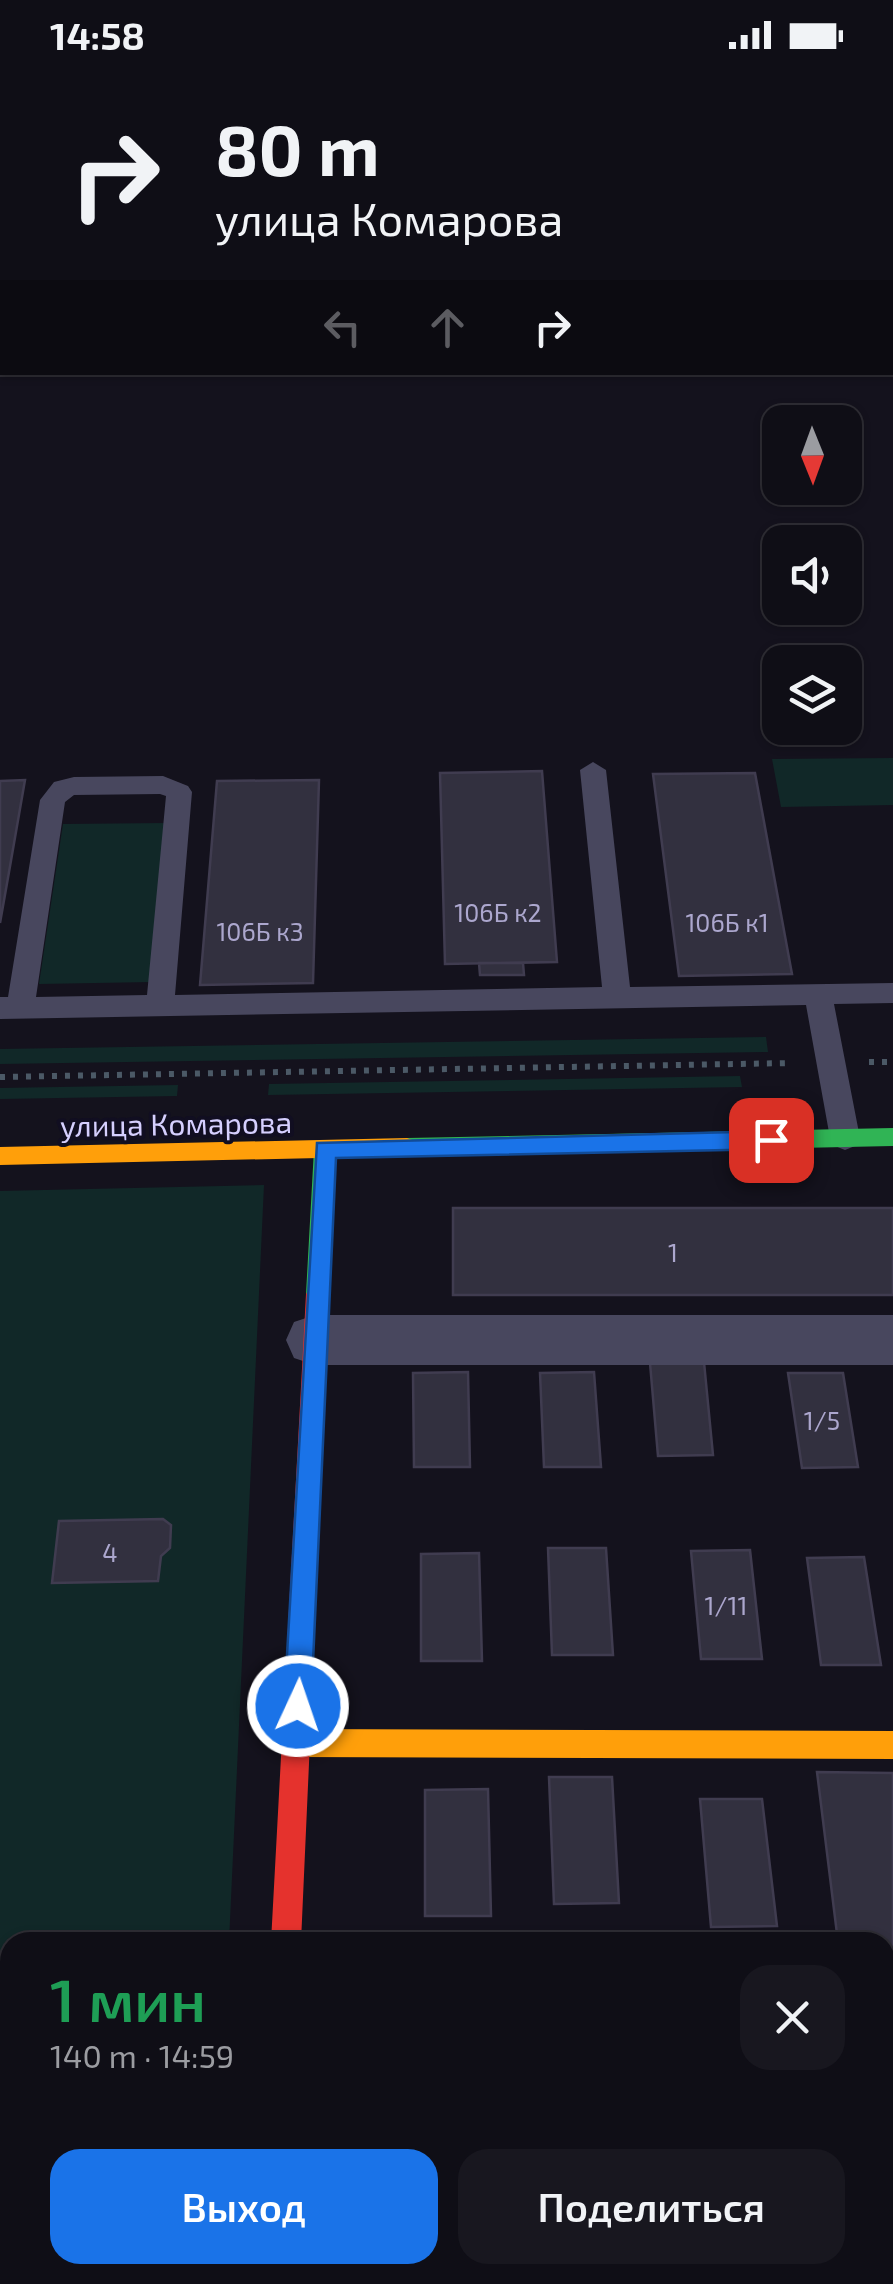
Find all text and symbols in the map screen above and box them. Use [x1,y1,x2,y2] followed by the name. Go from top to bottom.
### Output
[50,12,145,58] text: 14:58
[215,106,380,190] text: 80 m
[50,110,180,240] icon: right
[215,191,563,245] text: улица Комарова
[315,300,370,355] icon: left
[420,300,475,355] icon: ahead
[525,300,580,355] icon: right
[762,405,862,505] north arrow
[762,405,862,745] map controls
[762,525,862,625] button: sound
[762,645,862,745] button: layers
[454,897,542,927] house number: 106Б к2
[685,907,769,937] house number: 106Б к1
[216,916,304,946] house number: 106Б к3
[729,1098,814,1183] pin
[60,1103,292,1144] street label: улица Комарова
[744,1113,799,1168] icon: arrive
[668,1237,678,1267] house number: 1
[804,1405,840,1435] house number: 1/5
[102,1537,118,1567] house number: 4
[705,1590,747,1620] house number: 1/11
[246,1654,350,1758] position arrow
[50,1962,206,2034] text: 1 мин
[740,1965,845,2070] button: close
[50,2036,234,2074] text: 140 m · 14:59
[50,2149,438,2264] button: Выход
[458,2149,845,2264] button: Поделиться

